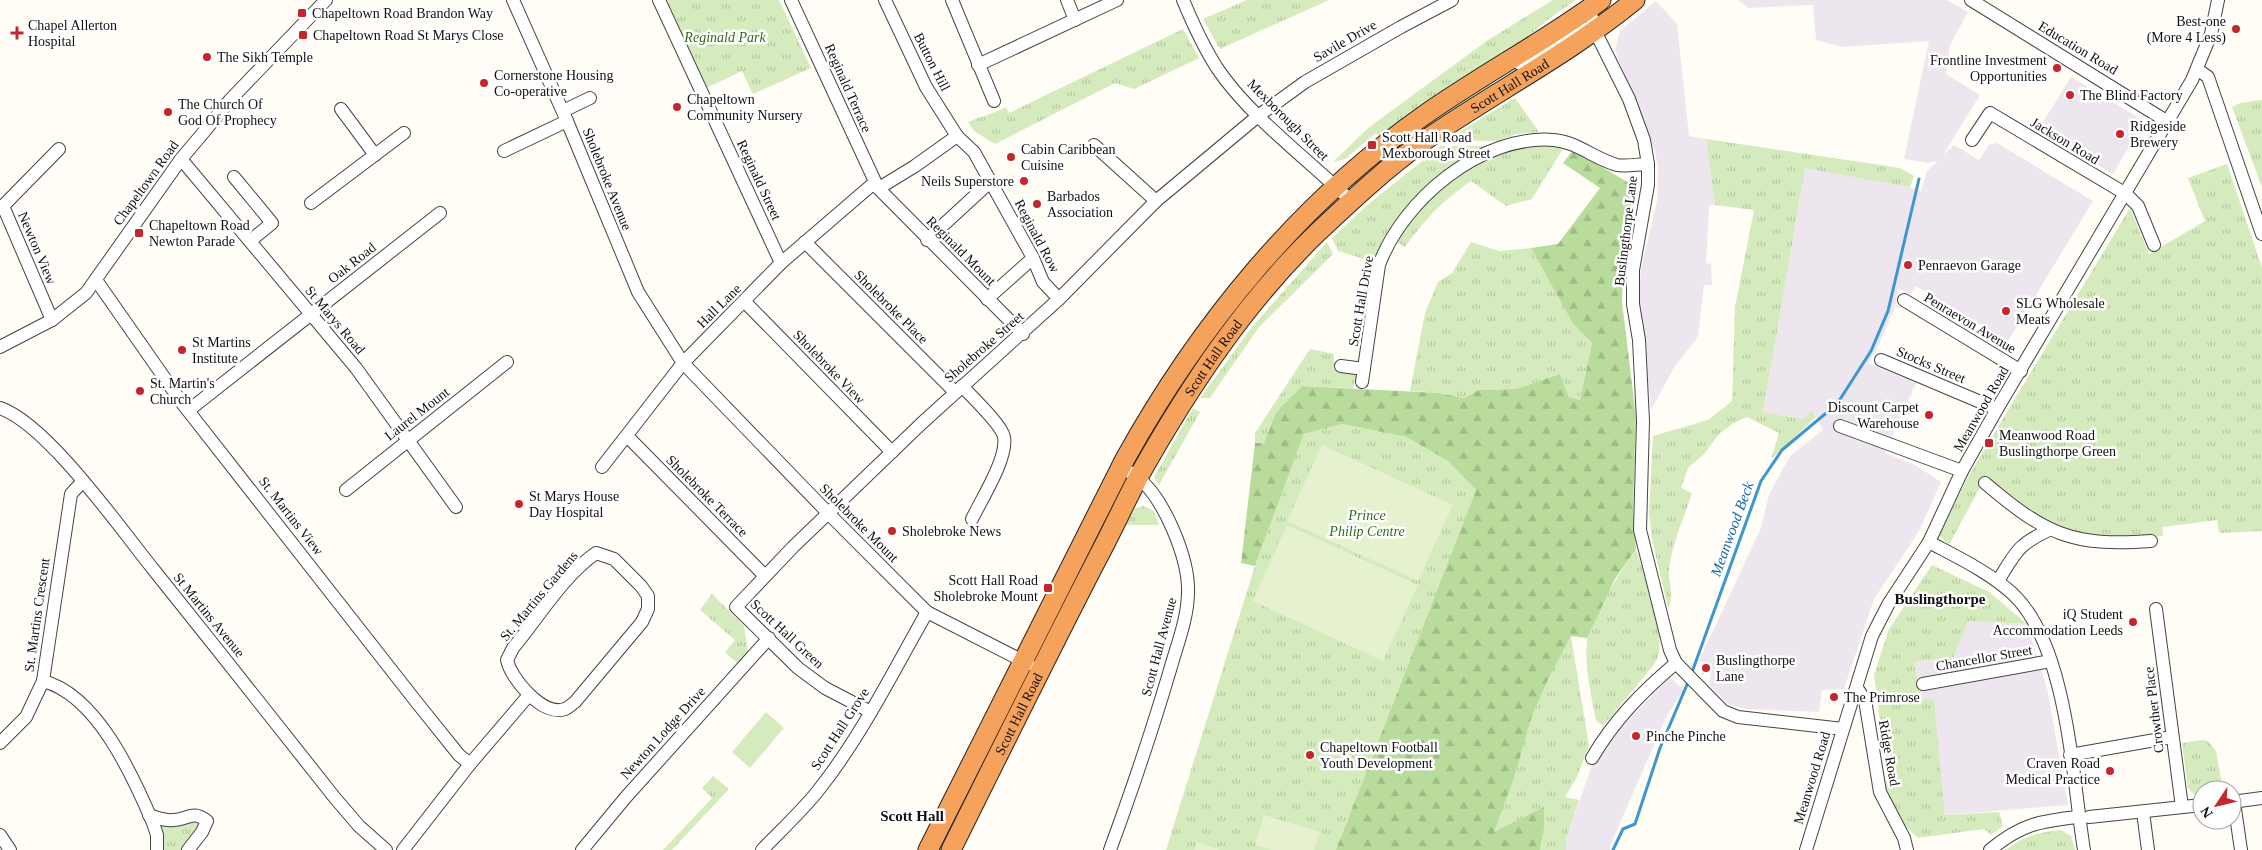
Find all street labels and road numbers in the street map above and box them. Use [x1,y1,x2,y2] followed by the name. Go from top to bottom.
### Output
[1311,17,1379,65] street label: Savile Drive
[2036,18,2120,78] street label: Education Road
[911,30,953,94] street label: Button Hill
[822,41,874,135] street label: Reginald Terrace
[1468,56,1552,116] street label: Scott Hall Road
[1244,76,1332,164] street label: Mexborough Street
[2028,115,2102,167] street label: Jackson Road
[580,126,634,232] street label: Sholebroke Avenue
[110,138,182,228] street label: Chapeltown Road
[734,138,784,223] street label: Reginald Street
[1612,175,1640,287] street label: Buslingthorpe Lane
[1011,197,1063,276] street label: Reginald Row
[15,210,59,287] street label: Newton View
[923,213,999,289] street label: Reginald Mount
[325,240,379,286] street label: Oak Road
[1346,255,1376,347] street label: Scott Hall Drive
[851,267,931,347] street label: Sholebroke Place
[694,281,744,331] street label: Hall Lane
[302,283,368,357] street label: St Marys Road
[1921,290,2019,356] street label: Penraevon Avenue
[941,308,1027,385] street label: Sholebroke Street
[1181,317,1245,399] street label: Scott Hall Road
[790,327,869,408] street label: Sholebroke View
[1894,344,1968,386] street label: Stocks Street
[1950,364,2012,454] street label: Meanwood Road
[382,384,452,444] street label: Laurel Mount
[663,452,751,540] street label: Sholebroke Terrace
[256,474,327,559] street label: St. Martins View
[817,481,901,565] street label: Sholebroke Mount
[497,548,581,644] street label: St. Martins Gardens
[22,557,52,673] street label: St. Martins Crescent
[170,570,248,660] street label: St Martins Avenue
[747,596,827,672] street label: Scott Hall Green
[1139,596,1179,698] street label: Scott Hall Avenue
[1935,642,2033,674] street label: Chancellor Street
[2141,666,2167,754] street label: Crowther Place
[992,671,1045,757] street label: Scott Hall Road
[618,684,708,782] street label: Newton Lodge Drive
[808,685,872,773] street label: Scott Hall Grove
[1876,719,1902,787] street label: Ridge Road
[1791,730,1833,826] street label: Meanwood Road

